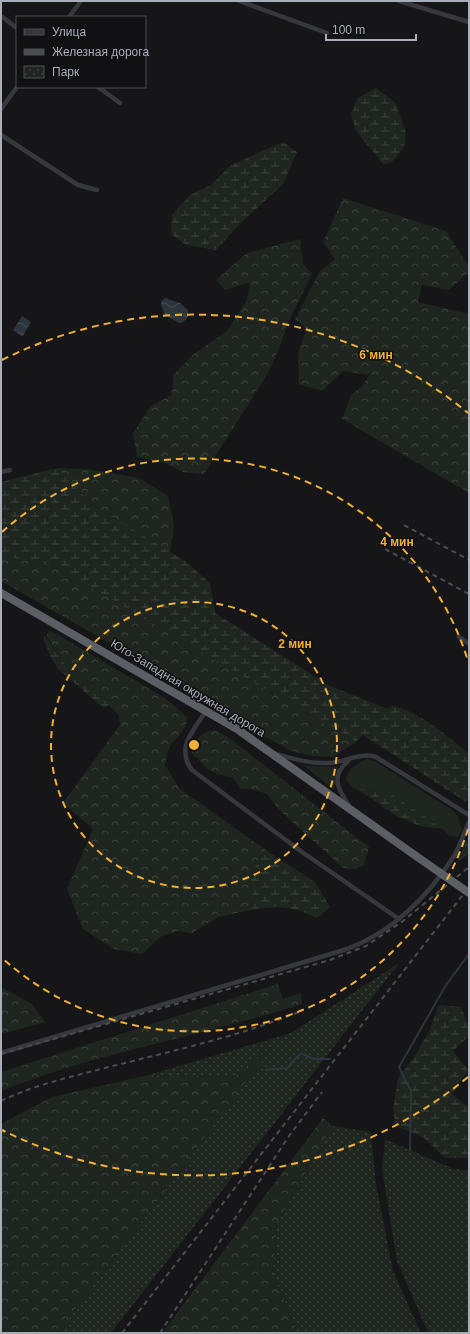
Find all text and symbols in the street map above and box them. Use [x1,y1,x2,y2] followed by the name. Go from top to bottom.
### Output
[16,16,146,88] legend
[326,16,416,42] scale bar
[332,23,365,37] text: 100 m
[52,25,86,39] text: Улица
[52,45,149,59] text: Железная дорога
[52,65,80,79] text: Парк
[359,348,393,362] text: 6 мин
[380,535,414,549] text: 4 мин
[108,636,268,740] street label: Юго-Западная окружная дорога
[278,637,312,651] text: 2 мин
[187,738,201,752] centre of rings

